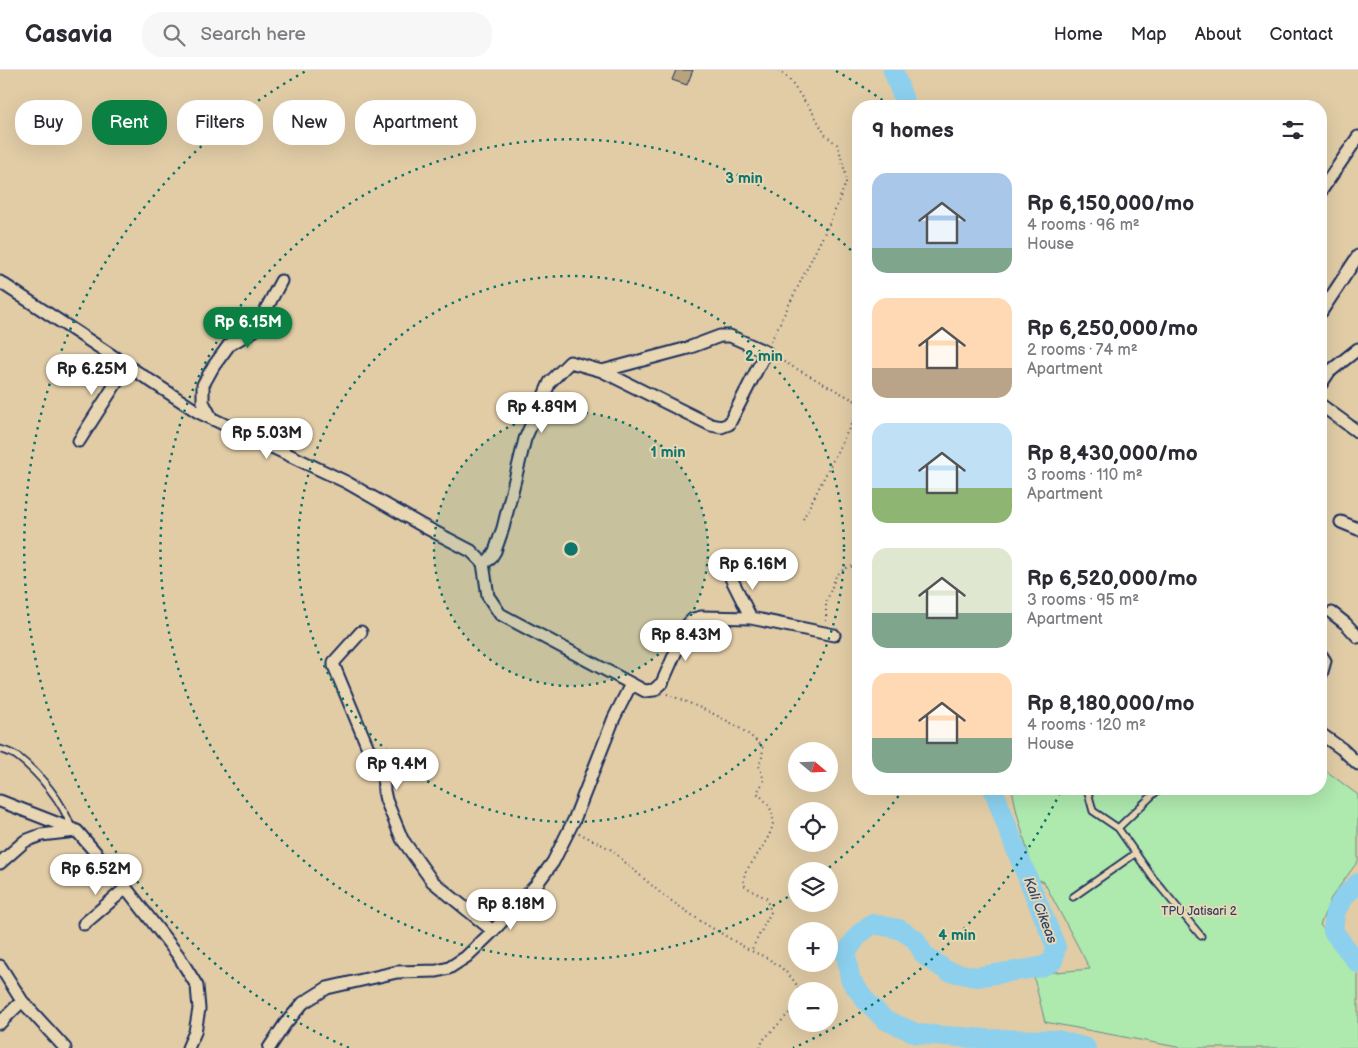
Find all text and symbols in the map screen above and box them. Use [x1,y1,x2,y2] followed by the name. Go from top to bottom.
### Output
[142,12,492,57] search box
[25,20,112,49] text: Casavia
[160,21,188,49] icon: search
[200,23,306,46] text: Search here
[1054,24,1103,45] text: Home
[1131,24,1167,45] text: Map
[1195,24,1242,45] text: About
[1270,24,1333,45] text: Contact
[15,100,82,145] chip: Buy
[92,100,167,145] chip: Rent
[177,100,263,145] chip: Filters
[273,100,345,145] chip: New
[355,100,476,145] chip: Apartment
[1279,116,1307,144] icon: filters
[872,118,954,143] text: 9 homes
[725,169,763,188] text: 3 min
[1027,191,1194,216] text: Rp 6,150,000/mo
[912,193,972,253] icon: home
[1027,216,1140,235] text: 4 rooms · 96 m²
[1027,235,1074,254] text: House
[196,306,300,349] pin: Rp 6.15M
[214,313,282,332] text: Rp 6.15M
[1027,316,1198,341] text: Rp 6,250,000/mo
[912,318,972,378] icon: home
[1027,341,1138,360] text: 2 rooms · 74 m²
[745,347,783,366] text: 2 min
[40,354,144,396] pin: Rp 6.25M
[57,360,127,379] text: Rp 6.25M
[1027,360,1103,379] text: Apartment
[490,392,594,434] pin: Rp 4.89M
[507,398,577,417] text: Rp 4.89M
[215,418,319,460] pin: Rp 5.03M
[232,424,302,443] text: Rp 5.03M
[1027,441,1198,466] text: Rp 8,430,000/mo
[650,443,686,462] text: 1 min
[912,443,972,503] icon: home
[1027,466,1143,485] text: 3 rooms · 110 m²
[1027,485,1103,504] text: Apartment
[562,540,580,558] centre of rings
[701,548,805,591] pin: Rp 6.16M
[719,555,787,574] text: Rp 6.16M
[1027,566,1198,591] text: Rp 6,520,000/mo
[912,568,972,628] icon: home
[1027,591,1139,610] text: 3 rooms · 95 m²
[1027,610,1103,629] text: Apartment
[634,620,738,662] pin: Rp 8.43M
[651,626,721,645] text: Rp 8.43M
[1027,691,1195,716] text: Rp 8,180,000/mo
[912,693,972,753] icon: home
[1027,716,1146,735] text: 4 rooms · 120 m²
[1027,735,1074,754] text: House
[788,742,838,792] north arrow
[788,742,838,1032] map controls
[351,748,443,791] pin: Rp 9.4M
[367,755,427,774] text: Rp 9.4M
[788,802,838,852] button: locate
[44,854,148,896] pin: Rp 6.52M
[61,860,131,879] text: Rp 6.52M
[788,862,838,912] button: layers
[1020,875,1061,946] water label: Kali Cikeas
[459,888,563,931] pin: Rp 8.18M
[477,895,545,914] text: Rp 8.18M
[1161,904,1237,919] park label: TPU Jatisari 2
[788,922,838,972] button: +
[938,926,976,945] text: 4 min
[788,982,838,1032] button: −

